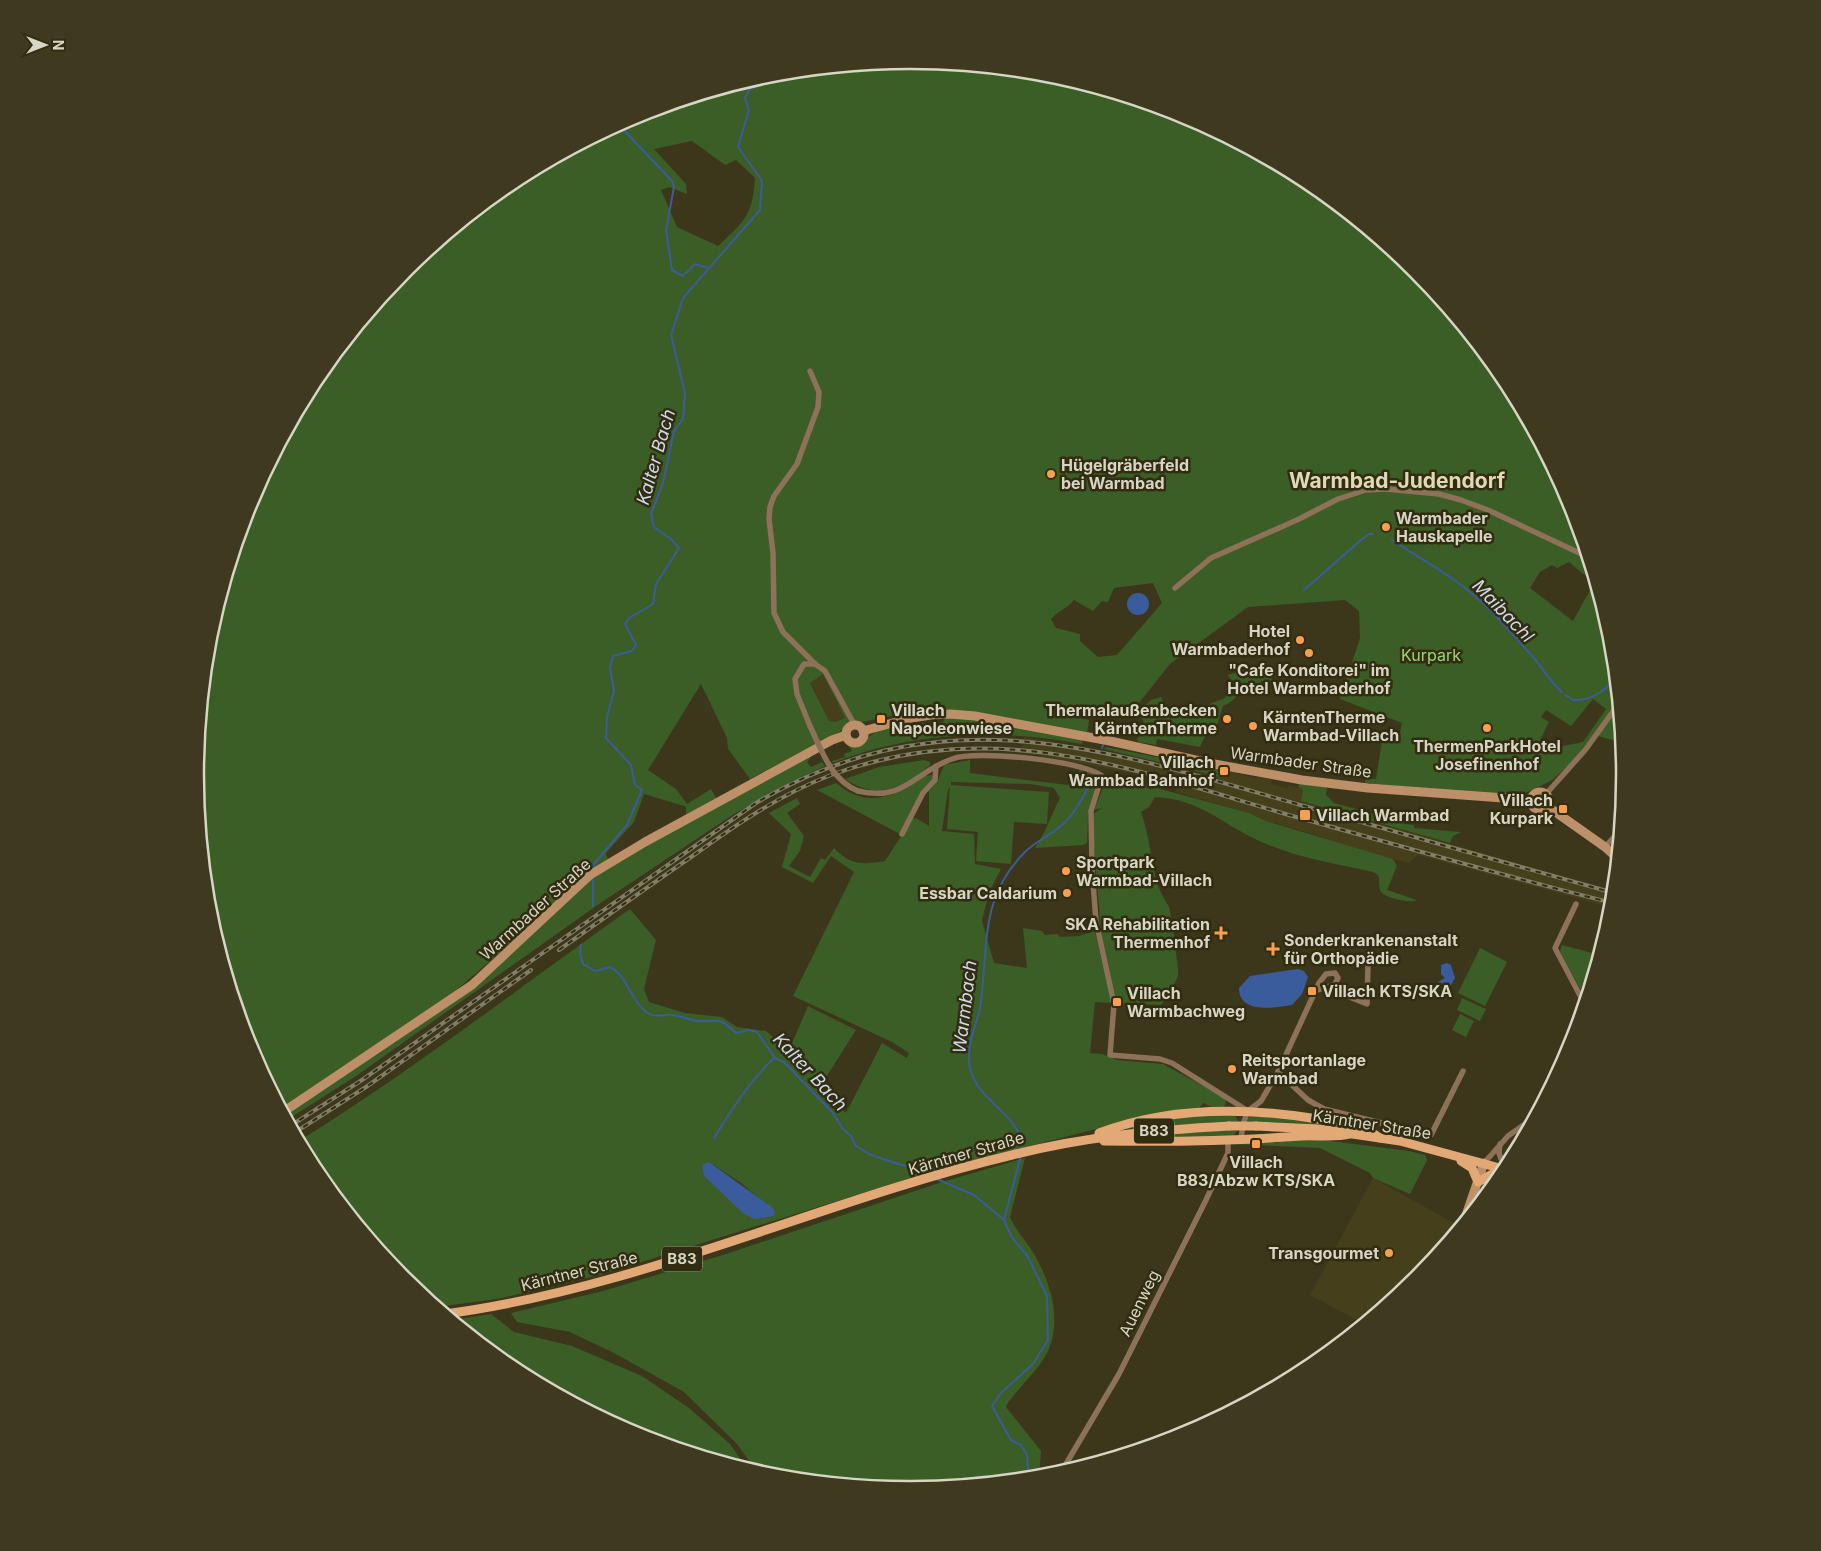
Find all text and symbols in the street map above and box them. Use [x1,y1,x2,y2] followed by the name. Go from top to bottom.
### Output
[20,20,70,70] north arrow
[50,40,67,50] text: N
[632,406,679,507] water label: Kalter Bach
[1061,455,1189,493] place label: Hügelgräberfeld bei Warmbad
[1045,468,1057,480] marker: Hügelgräberfeld bei Warmbad
[1289,468,1506,493] district label: Warmbad-Judendorf
[1396,508,1493,546] place label: Warmbader Hauskapelle
[1380,521,1392,533] marker: Warmbader Hauskapelle
[1468,575,1539,647] water label: Maibachl
[1172,621,1291,659] place label: Hotel Warmbaderhof
[1294,634,1306,646] marker: Hotel Warmbaderhof
[1401,645,1461,665] park label: Kurpark
[1303,647,1315,659] marker: "Cafe Konditorei" im Hotel Warmbaderhof
[1227,660,1391,698] place label: "Cafe Konditorei" im Hotel Warmbaderhof
[891,700,1012,738] place label: Villach Napoleonwiese
[1045,700,1217,738] place label: Thermalaußenbecken KärntenTherme
[1263,707,1399,745] place label: KärntenTherme Warmbad-Villach
[875,713,887,725] marker: Villach Napoleonwiese
[1221,713,1233,725] marker: Thermalaußenbecken KärntenTherme
[1247,720,1259,732] marker: KärntenTherme Warmbad-Villach
[1481,722,1493,734] marker: ThermenParkHotel Josefinenhof
[1413,736,1561,774] place label: ThermenParkHotel Josefinenhof
[1229,742,1373,782] street label: Warmbader Straße
[1068,752,1215,790] place label: Villach Warmbad Bahnhof
[1218,765,1230,777] marker: Villach Warmbad Bahnhof
[1490,790,1554,828] place label: Villach Kurpark
[1557,803,1569,815] marker: Villach Kurpark
[1316,805,1449,825] place label: Villach Warmbad
[1298,808,1312,822] marker: Villach Warmbad
[1076,852,1212,890] place label: Sportpark Warmbad-Villach
[475,854,595,964] street label: Warmbader Straße
[1060,865,1072,877] marker: Sportpark Warmbad-Villach
[919,883,1057,903] place label: Essbar Caldarium
[1061,887,1073,899] marker: Essbar Caldarium
[1065,914,1211,952] place label: SKA Rehabilitation Thermenhof
[1214,926,1228,940] marker: SKA Rehabilitation Thermenhof
[1284,930,1458,968] place label: Sonderkrankenanstalt für Orthopädie
[1266,942,1280,956] marker: Sonderkrankenanstalt für Orthopädie
[948,959,981,1055] water label: Warmbach
[1322,981,1452,1001] place label: Villach KTS/SKA
[1127,983,1245,1021] place label: Villach Warmbachweg
[1306,985,1318,997] marker: Villach KTS/SKA
[1111,996,1123,1008] marker: Villach Warmbachweg
[769,1028,852,1115] water label: Kalter Bach
[1242,1050,1366,1088] place label: Reitsportanlage Warmbad
[1226,1063,1238,1075] marker: Reitsportanlage Warmbad
[1311,1105,1433,1143] street label: Kärntner Straße
[1134,1118,1174,1144] road number: B83
[906,1127,1026,1179] street label: Kärntner Straße
[1250,1138,1262,1150] marker: Villach B83/Abzw KTS/SKA
[1177,1152,1335,1190] place label: Villach B83/Abzw KTS/SKA
[1268,1243,1379,1263] place label: Transgourmet
[662,1246,702,1272] road number: B83
[519,1247,639,1295] street label: Kärntner Straße
[1383,1247,1395,1259] marker: Transgourmet
[1114,1267,1164,1339] street label: Auenweg

